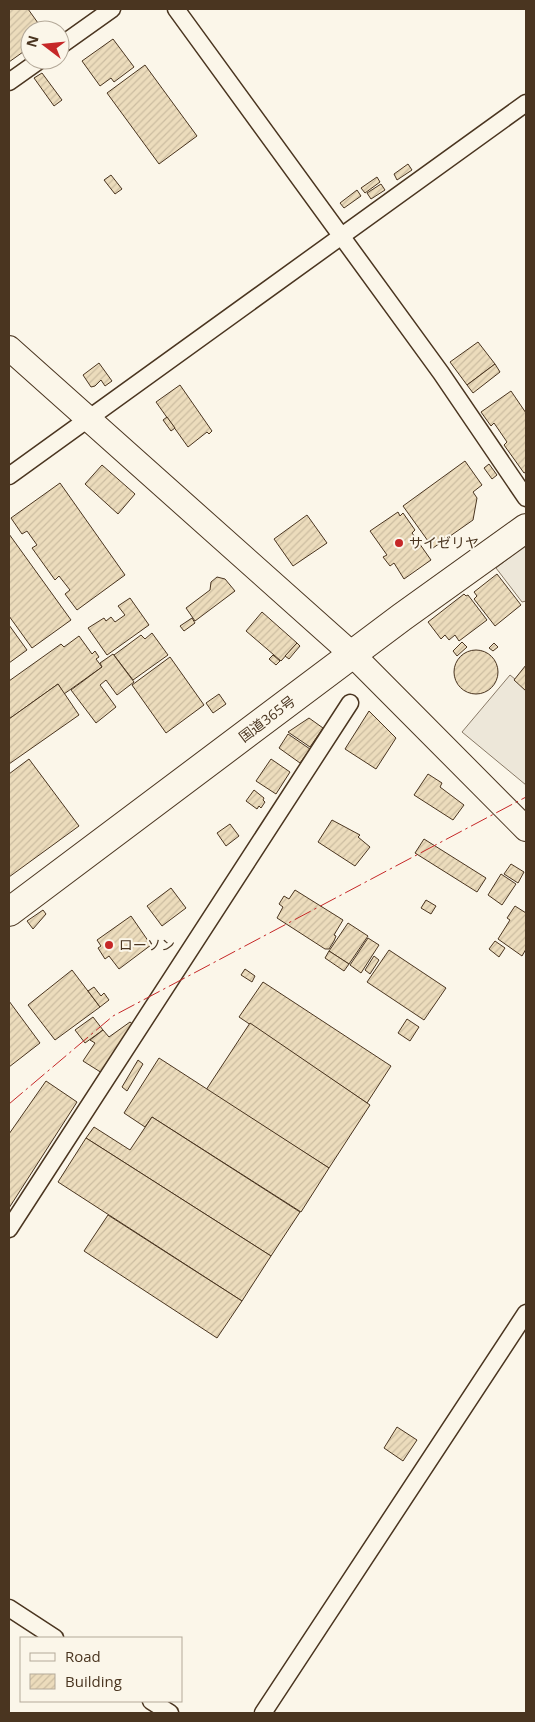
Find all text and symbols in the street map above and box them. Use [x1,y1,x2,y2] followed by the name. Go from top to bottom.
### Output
[20,20,70,70] north arrow
[21,33,43,49] text: N
[409,533,479,552] place label: サイゼリヤ
[393,537,405,549] marker: サイゼリヤ
[235,691,299,746] street label: 国道365号
[119,935,175,954] place label: ローソン
[103,939,115,951] marker: ローソン
[20,1637,182,1702] legend
[65,1646,101,1666] text: Road
[65,1671,122,1691] text: Building

